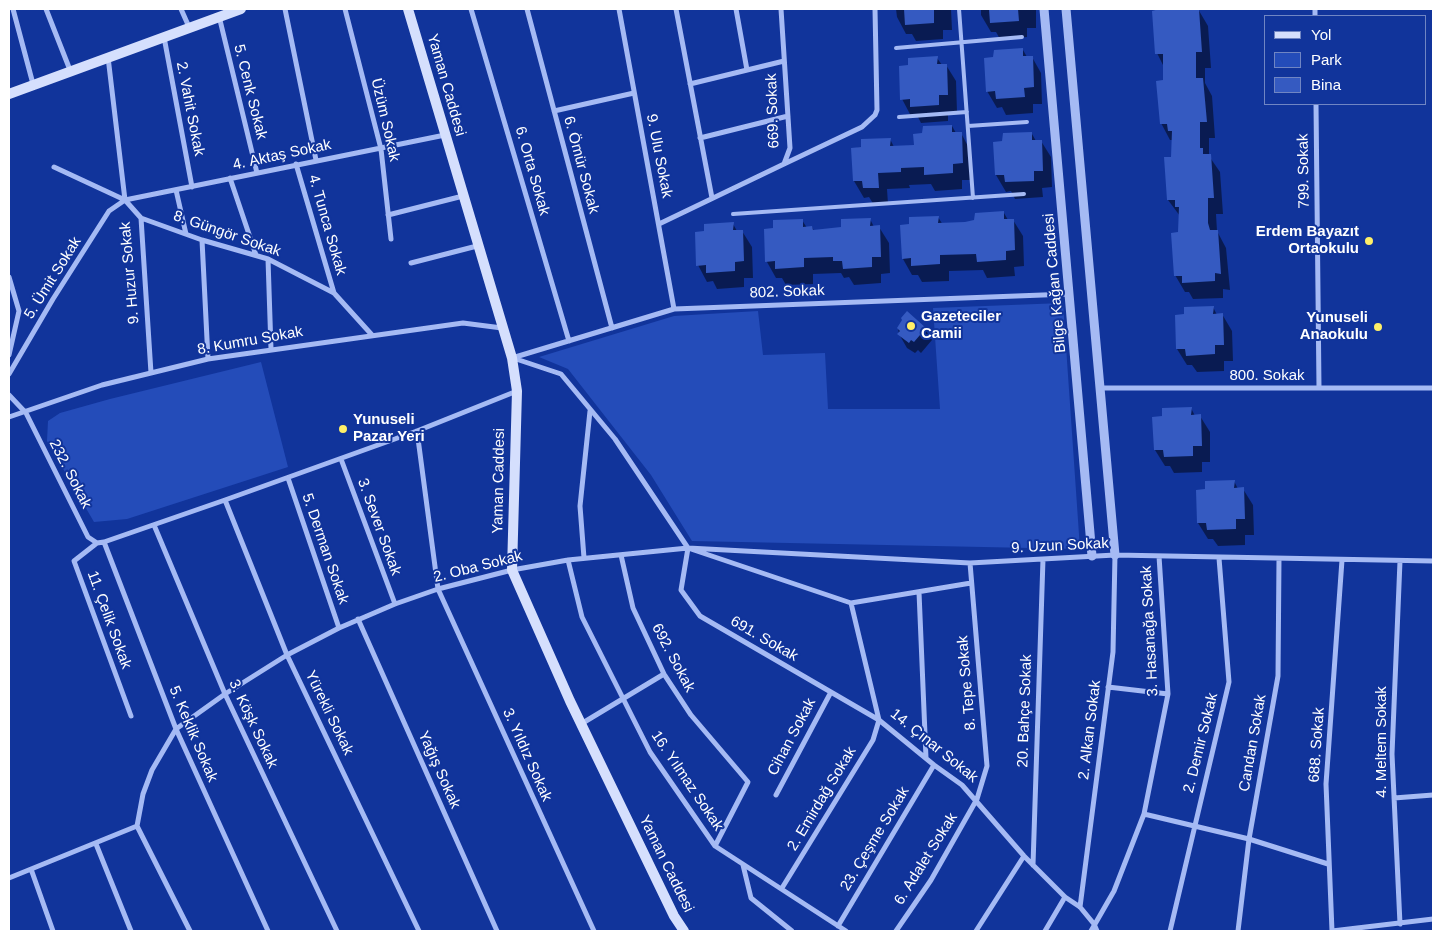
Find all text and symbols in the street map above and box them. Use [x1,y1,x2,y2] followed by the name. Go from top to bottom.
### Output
[1264,15,1427,105] legend
[1311,26,1331,43] text: Yol
[423,32,469,138] street label: Yaman Caddesi
[229,42,271,142] street label: 5. Cenk Sokak
[1311,51,1342,68] text: Park
[172,60,208,158] street label: 2. Vahit Sokak
[763,73,783,149] street label: 669. Sokak
[1311,76,1341,93] text: Bina
[367,77,403,163] street label: Üzüm Sokak
[642,113,676,199] street label: 9. Ulu Sokak
[559,114,603,216] street label: 6. Ömür Sokak
[511,124,553,218] street label: 6. Orta Sokak
[1294,133,1314,209] street label: 799. Sokak
[231,136,333,174] street label: 4. Aktaş Sokak
[304,173,350,277] street label: 4. Tunca Sokak
[171,207,283,261] street label: 8. Güngör Sokak
[1040,212,1070,354] street label: Bilge Kağan Caddesi
[117,221,143,325] street label: 9. Huzur Sokak
[1256,223,1359,258] place label: Erdem Bayazıt Ortaokulu
[21,234,85,322] street label: 5. Ümit Sokak
[1363,235,1375,247] marker: Erdem Bayazıt Ortaokulu
[749,282,825,302] street label: 802. Sokak
[921,308,1001,343] place label: Gazeteciler Camii
[1300,309,1368,344] place label: Yunuseli Anaokulu
[905,320,917,332] marker: Gazeteciler Camii
[1372,321,1384,333] marker: Yunuseli Anaokulu
[196,323,304,359] street label: 8. Kumru Sokak
[1229,367,1305,385] street label: 800. Sokak
[353,411,425,446] place label: Yunuseli Pazar Yeri
[337,423,349,435] marker: Yunuseli Pazar Yeri
[489,428,509,534] street label: Yaman Caddesi
[45,436,95,512] street label: 232. Sokak
[353,476,405,578] street label: 3. Sever Sokak
[298,491,352,607] street label: 5. Derman Sokak
[1011,534,1109,558] street label: 9. Uzun Sokak
[432,547,524,587] street label: 2. Oba Sokak
[1138,565,1162,697] street label: 3. Hasanağa Sokak
[83,568,135,672] street label: 11. Çelik Sokak
[727,612,801,666] street label: 691. Sokak
[647,621,699,695] street label: 692. Sokak
[954,635,980,731] street label: 8. Tepe Sokak
[1014,654,1036,768] street label: 20. Bahçe Sokak
[301,668,357,758] street label: Yürekli Sokak
[225,677,281,771] street label: 3. Köşk Sokak
[1075,679,1105,781] street label: 2. Alkan Sokak
[165,683,221,785] street label: 5. Keklik Sokak
[1373,686,1391,798] street label: 4. Meltem Sokak
[1180,691,1222,795] street label: 2. Demir Sokak
[1236,693,1270,793] street label: Candan Sokak
[764,695,820,779] street label: Cihan Sokak
[887,705,981,787] street label: 14. Çınar Sokak
[498,706,556,804] street label: 3. Yıldız Sokak
[1305,707,1329,783] street label: 688. Sokak
[414,728,464,812] street label: Yağış Sokak
[647,728,727,834] street label: 16. Yılmaz Sokak
[784,744,860,854] street label: 2. Emirdağ Sokak
[837,784,913,894] street label: 23. Çeşme Sokak
[891,810,961,908] street label: 6. Adalet Sokak
[635,813,697,915] street label: Yaman Caddesi

